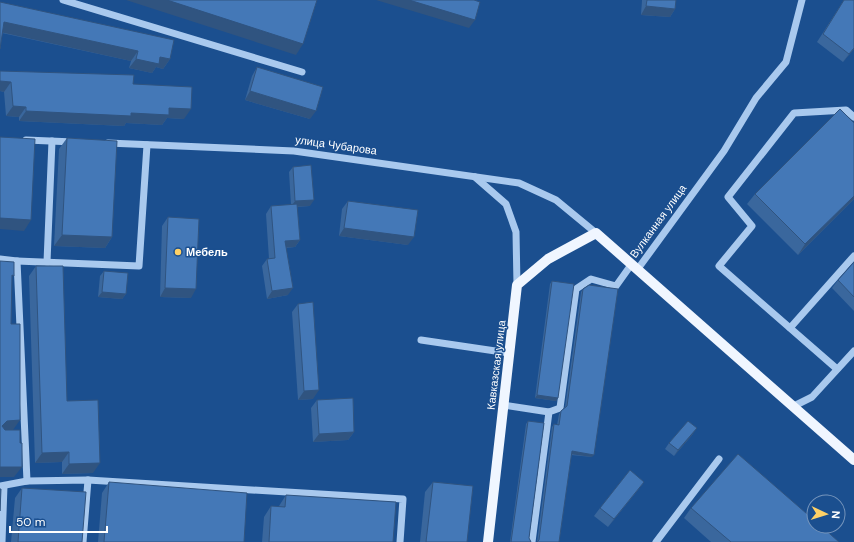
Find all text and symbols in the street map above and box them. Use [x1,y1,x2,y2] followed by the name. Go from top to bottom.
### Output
[294,132,379,158] street label: улица Чубарова
[627,181,690,260] street label: Вулканная улица
[186,245,228,259] place label: Мебель
[173,247,183,257] marker: Мебель
[484,319,509,411] street label: Кавказская улица
[806,494,846,534] north arrow
[10,508,107,534] scale bar
[829,510,843,519] text: N
[16,514,45,530] text: 50 m

